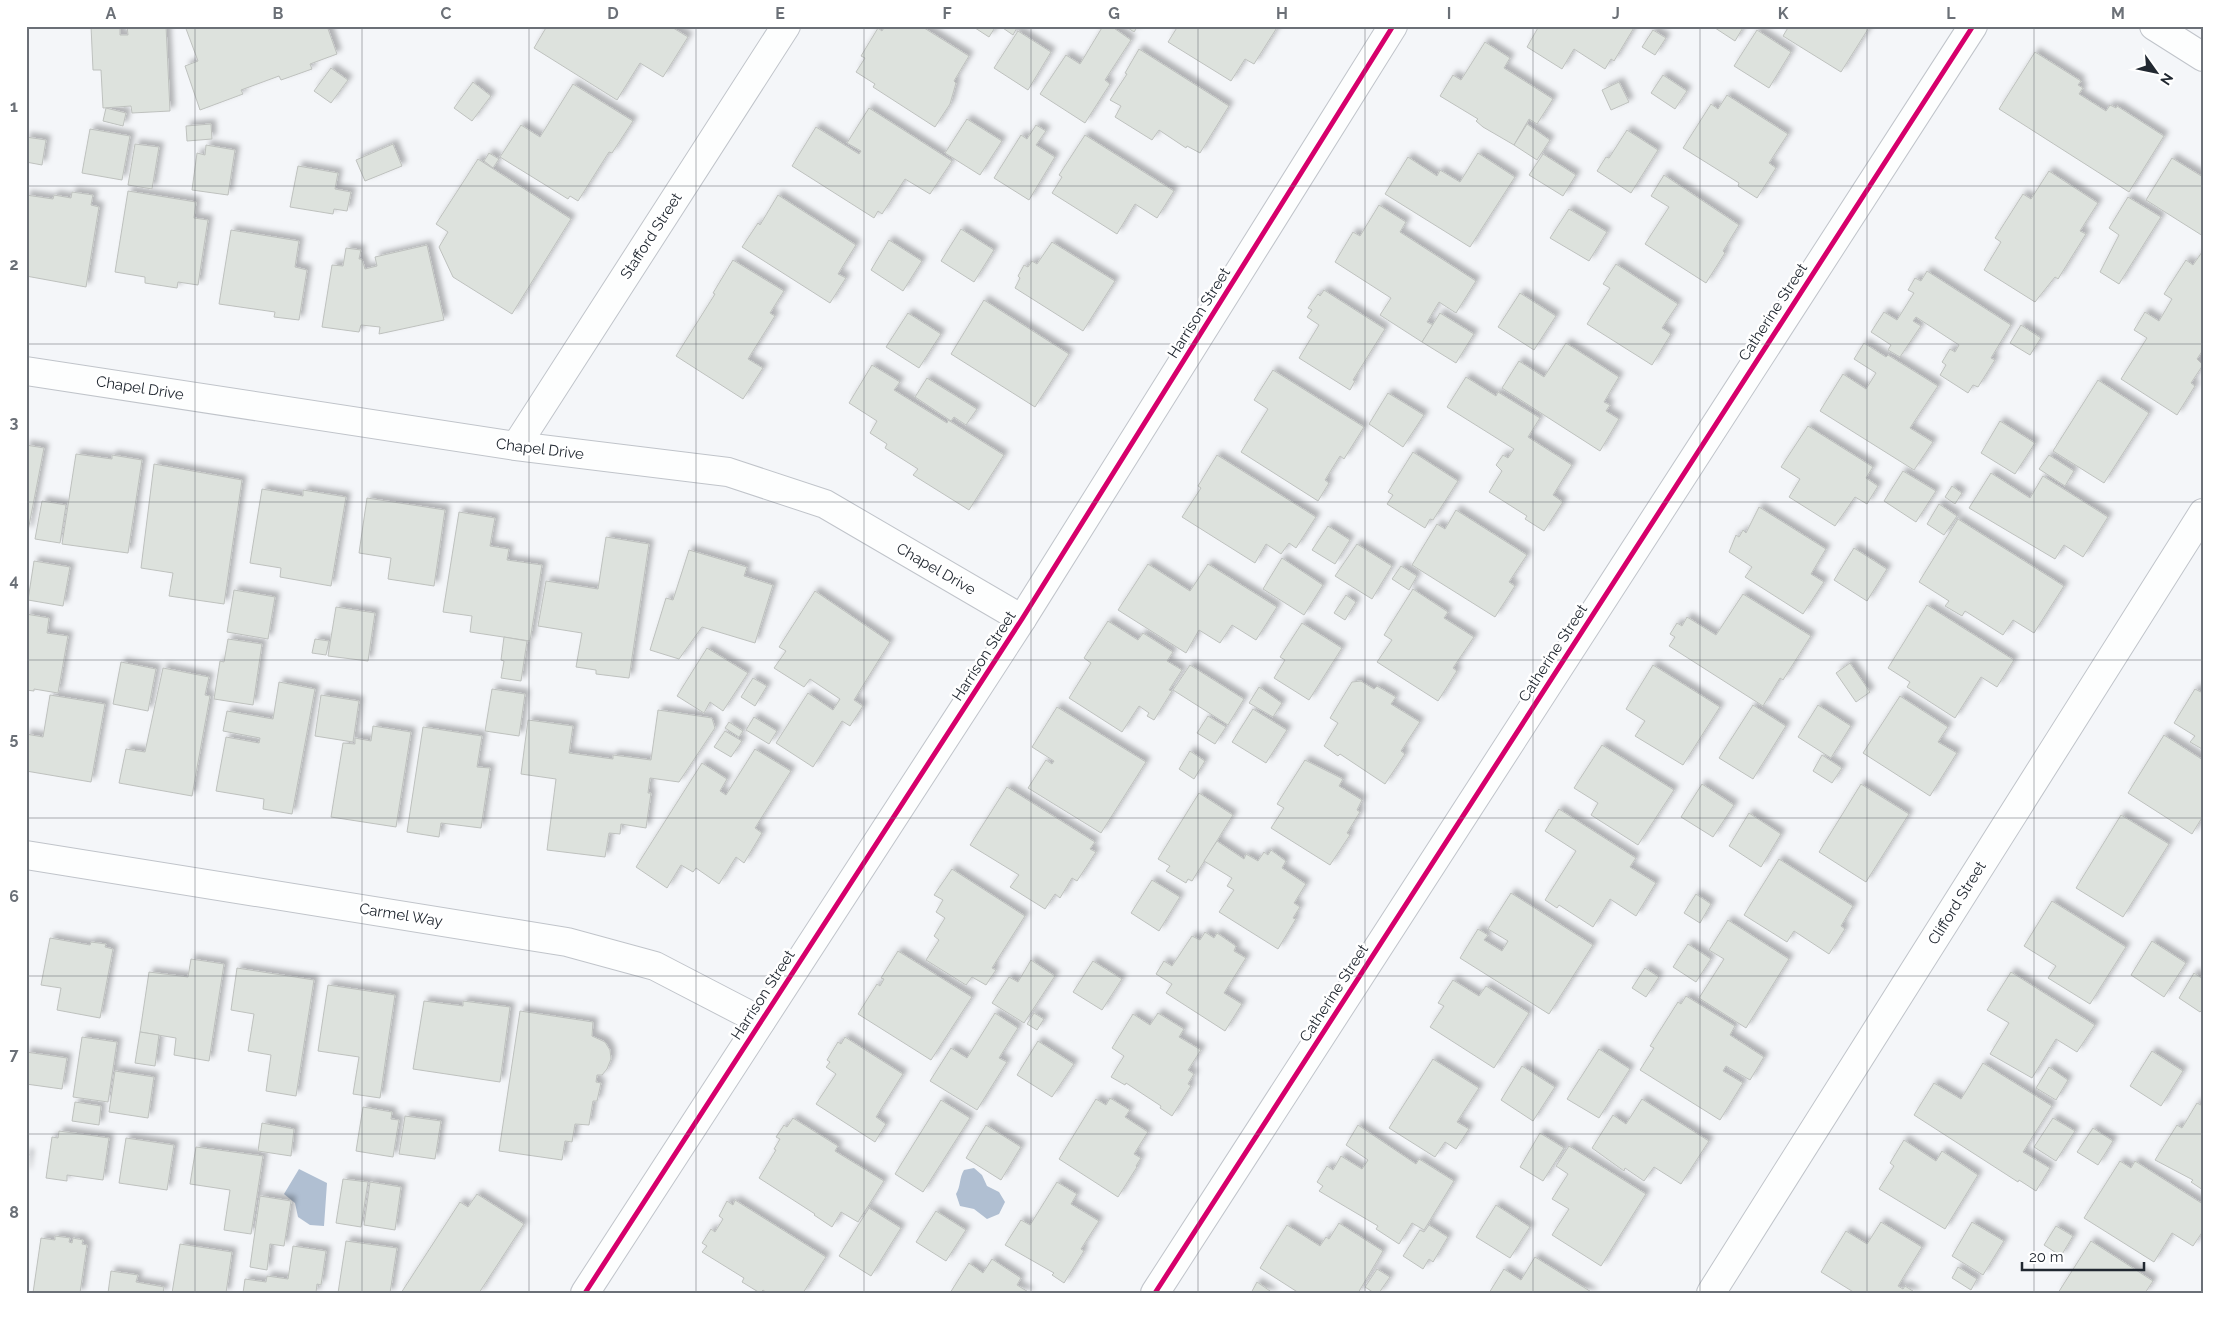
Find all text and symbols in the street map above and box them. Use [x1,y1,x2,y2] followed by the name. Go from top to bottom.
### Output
[106,4,117,23] text: A
[273,4,284,23] text: B
[441,4,452,23] text: C
[607,4,619,23] text: D
[775,4,785,23] text: E
[942,4,952,23] text: F
[1108,4,1120,23] text: G
[1276,4,1288,23] text: H
[1447,4,1451,23] text: I
[1612,4,1620,23] text: J
[1778,4,1789,23] text: K
[1946,4,1956,23] text: L
[2111,4,2125,23] text: M
[2132,48,2182,98] north arrow
[2157,70,2177,88] text: N
[10,97,18,116] text: 1
[616,189,686,283] street label: Stafford Street
[9,255,19,274] text: 2
[1735,260,1811,364] street label: Catherine Street
[1164,264,1234,362] street label: Harrison Street
[95,372,185,404] street label: Chapel Drive
[10,413,19,432] text: 3
[495,435,585,463] street label: Chapel Drive
[893,539,979,599] street label: Chapel Drive
[9,571,19,590] text: 4
[1515,601,1591,705] street label: Catherine Street
[948,608,1020,704] street label: Harrison Street
[10,729,19,748] text: 5
[1924,858,1990,948] street label: Clifford Street
[9,887,19,906] text: 6
[358,900,444,930] street label: Carmel Way
[1296,941,1372,1045] street label: Catherine Street
[727,947,799,1043] street label: Harrison Street
[10,1045,19,1064] text: 7
[9,1203,19,1222] text: 8
[2022,1239,2144,1271] scale bar
[2029,1248,2064,1266] text: 20 m

